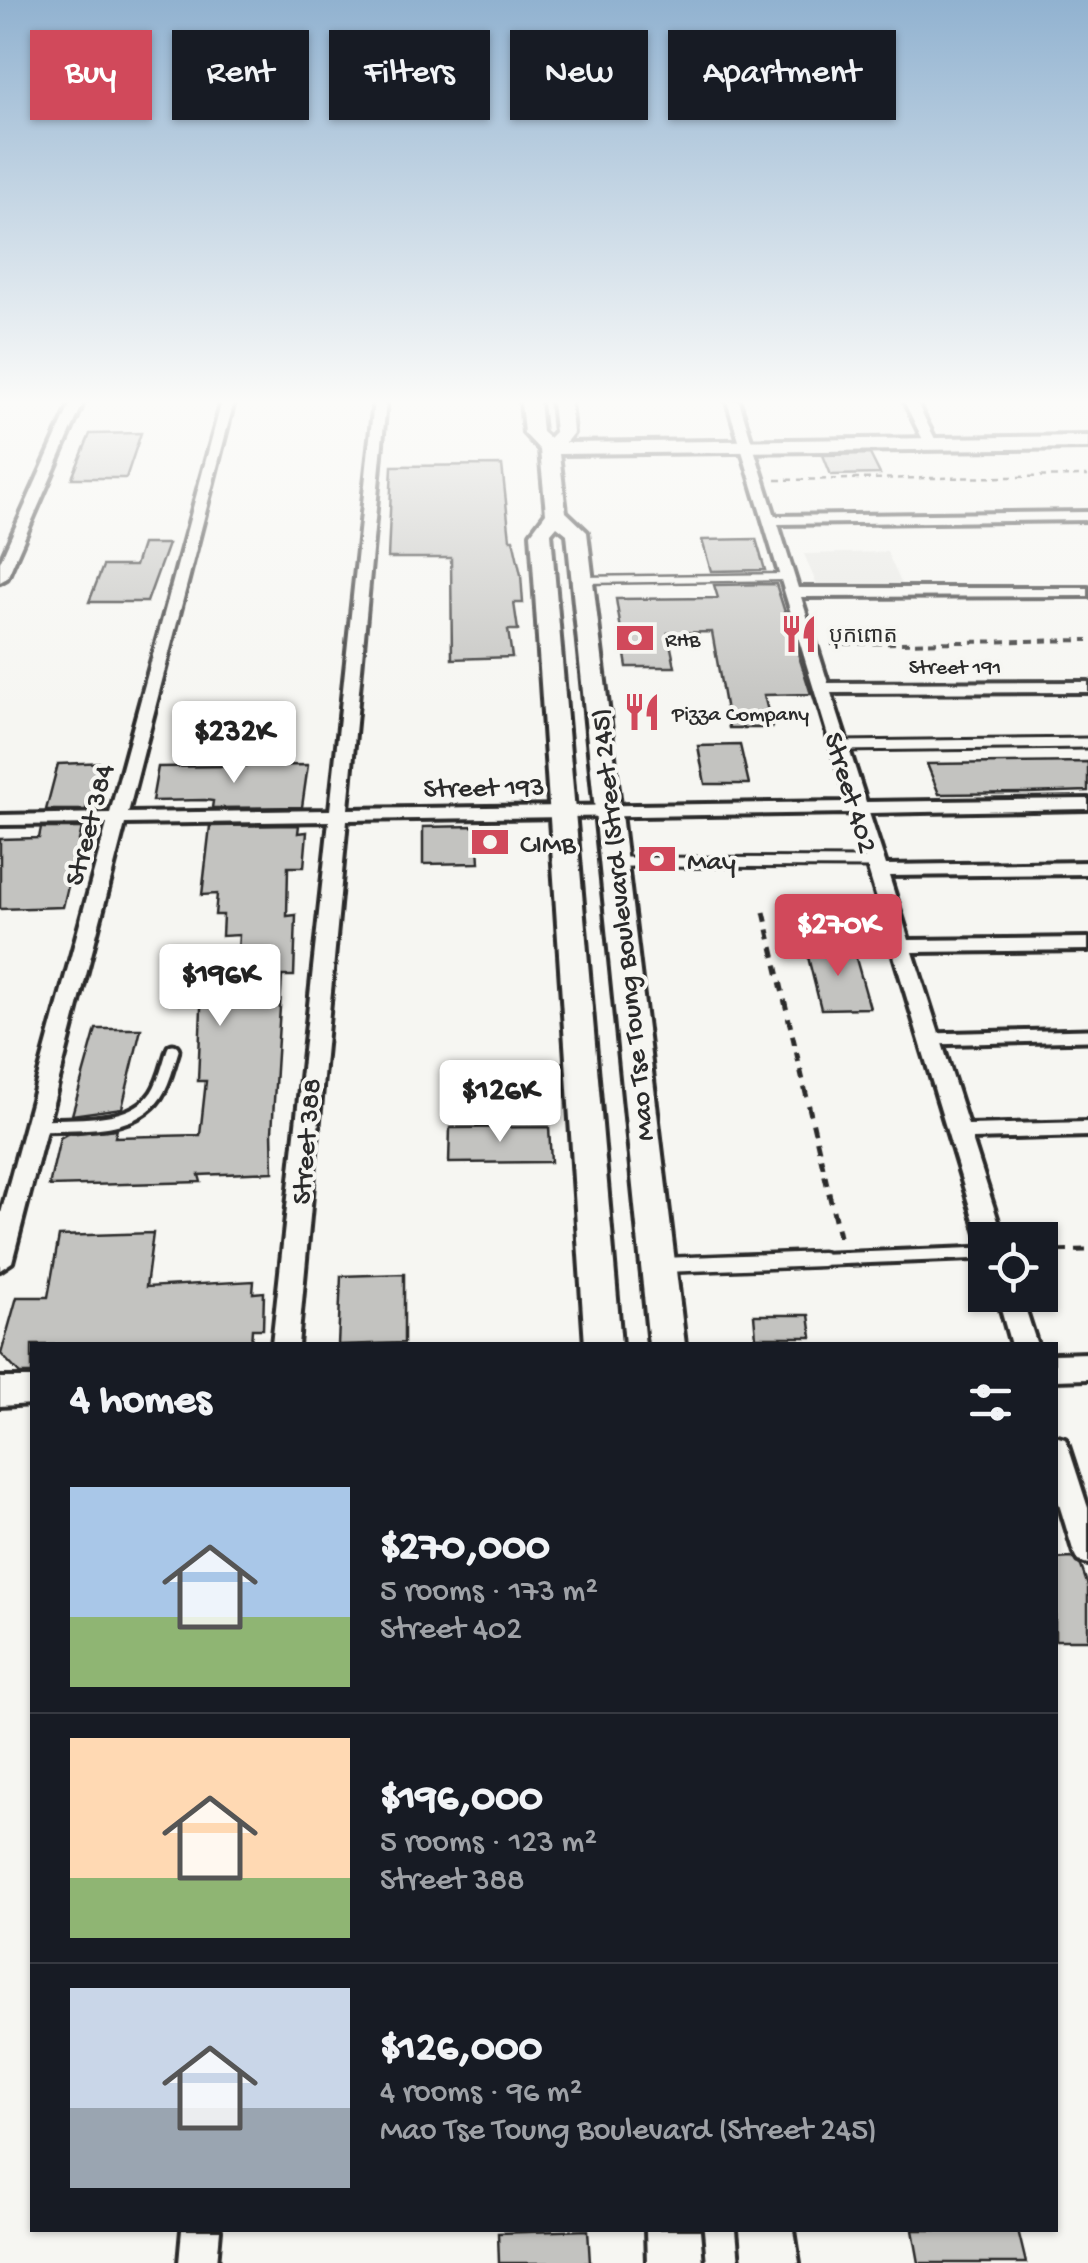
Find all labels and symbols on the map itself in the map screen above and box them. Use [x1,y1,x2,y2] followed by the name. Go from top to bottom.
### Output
[778,613,820,655] restaurant icon: បុកពោត
[614,617,656,659] bank icon: RHB
[829,625,898,651] place label: បុកពោត
[665,629,701,655] place label: RHB
[909,656,1001,682] street label: Street 191
[621,691,663,733] restaurant icon: Pizza Company
[164,701,304,786] pin: $232K
[671,703,809,729] place label: Pizza Company
[585,707,664,1143] street label: Mao Tse Toung Boulevard (Street 245)
[815,729,883,858] street label: Street 402
[59,761,123,890] street label: Street 384
[423,772,545,807] street label: Street 193
[469,821,511,863] bank icon: CIMB
[520,830,576,863] place label: CIMB
[636,838,678,880] bank icon: May
[687,847,736,880] place label: May
[768,894,908,979] pin: $270K
[150,944,290,1029] pin: $196K
[430,1060,570,1145] pin: $126K
[287,1077,330,1206] street label: Street 388

